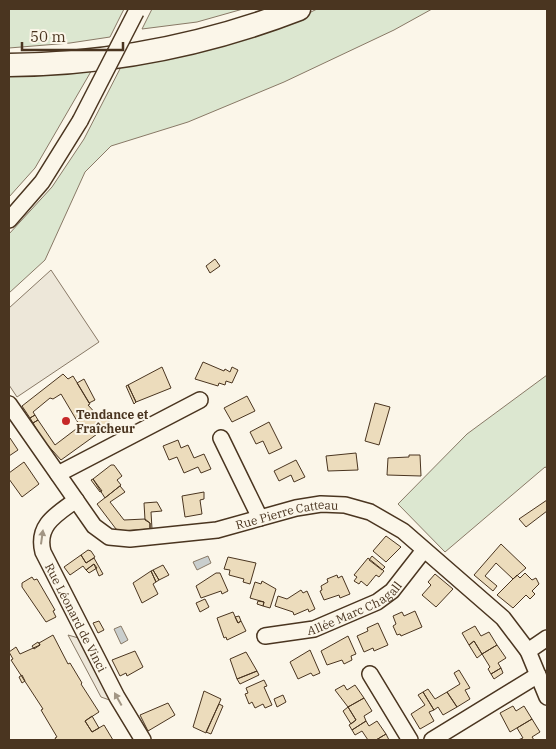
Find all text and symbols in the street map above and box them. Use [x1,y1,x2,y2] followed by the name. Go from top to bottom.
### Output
[22,20,124,52] scale bar
[30,27,66,46] text: 50 m
[76,407,149,436] place label: Tendance et Fraîcheur
[60,415,72,427] marker: Tendance et Fraîcheur
[234,496,339,532] street label: Rue Pierre Catteau
[39,529,47,545] one-way arrow
[42,560,110,674] street label: Rue Léonard de Vinci
[306,578,405,637] street label: Allée Marc Chagall
[114,691,122,706] one-way arrow

